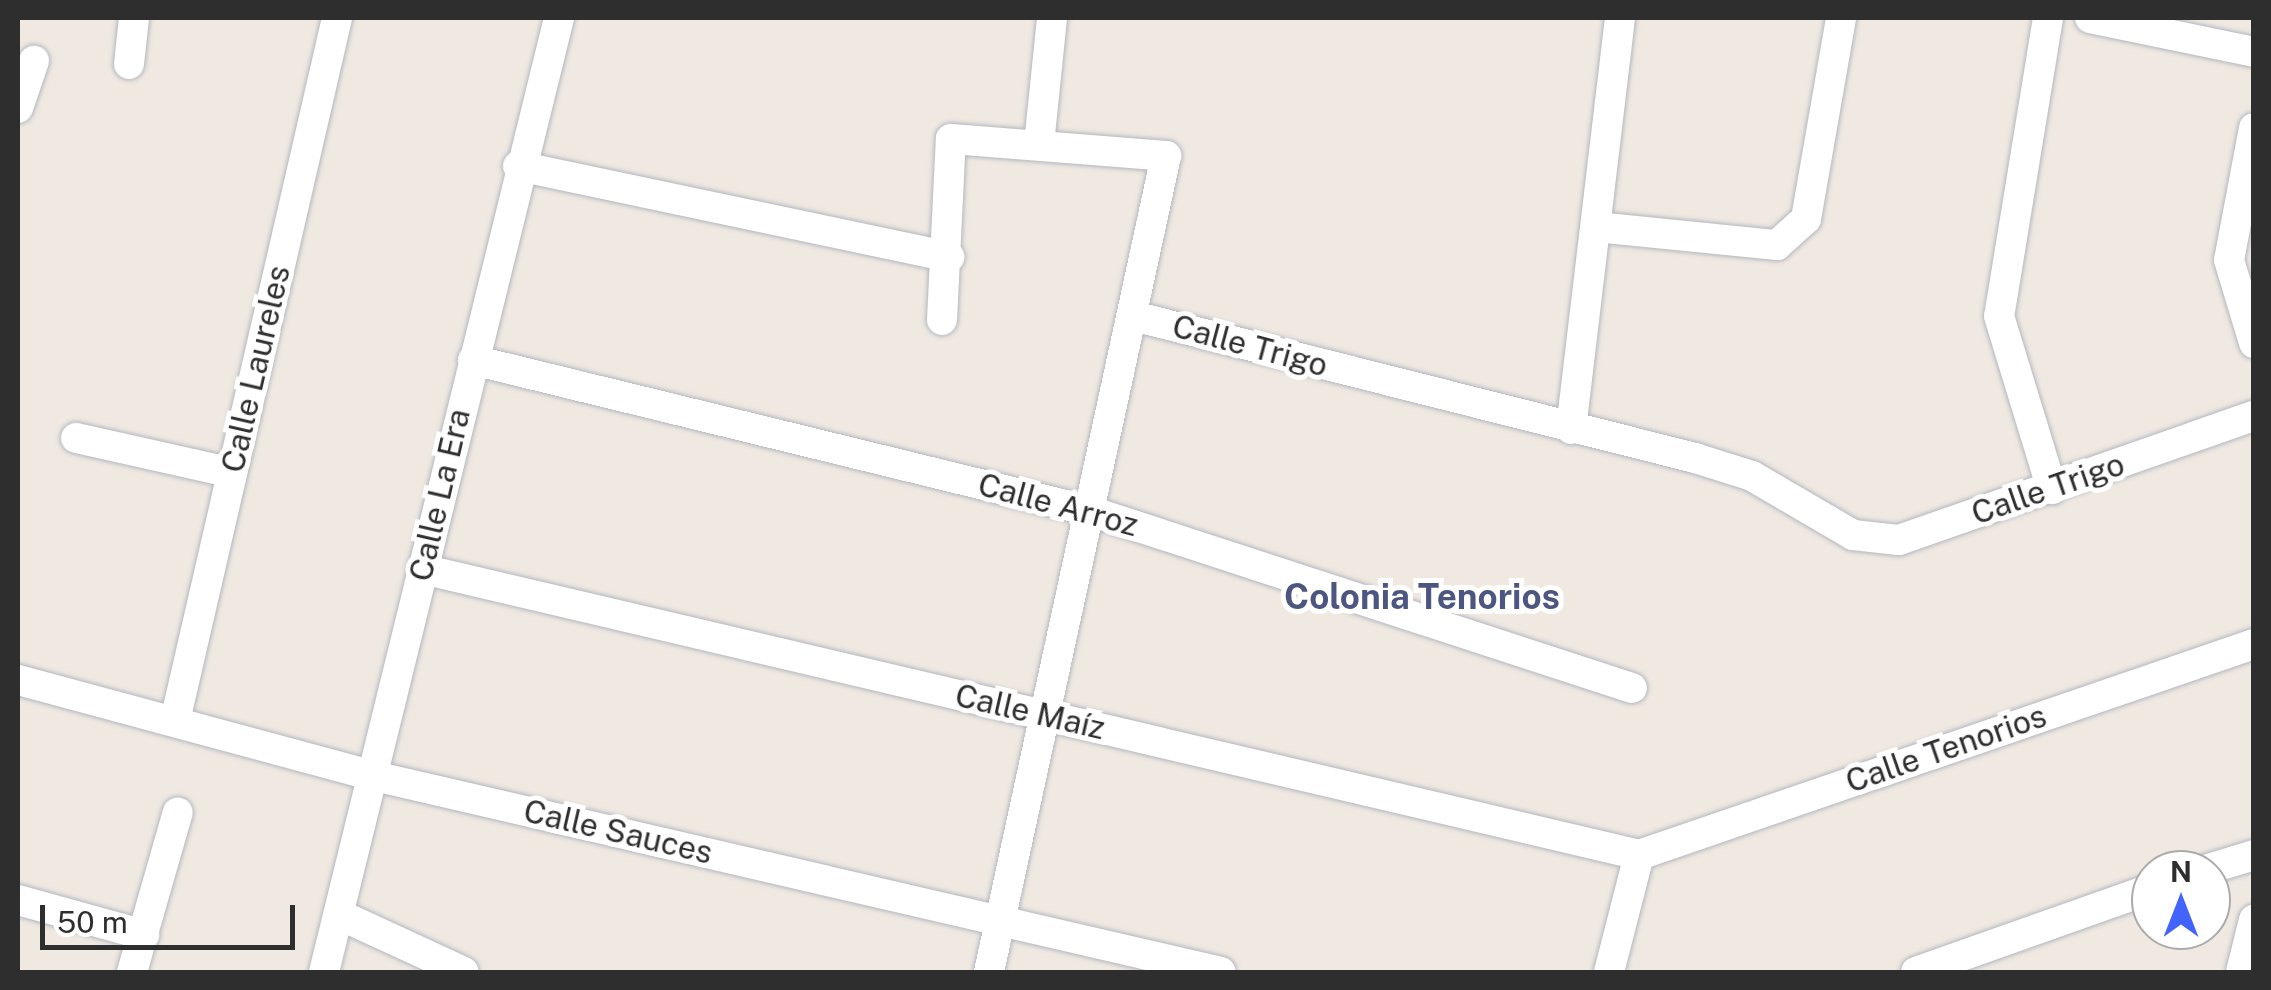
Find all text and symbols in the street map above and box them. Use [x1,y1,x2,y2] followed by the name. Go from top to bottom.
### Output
[214,262,298,476] street label: Calle Laureles
[1168,307,1332,385] street label: Calle Trigo
[401,405,479,585] street label: Calle La Era
[1966,445,2130,533] street label: Calle Trigo
[974,465,1142,545] street label: Calle Arroz
[1284,576,1560,618] district label: Colonia Tenorios
[951,676,1109,748] street label: Calle Maíz
[1841,697,2051,801] street label: Calle Tenorios
[520,792,716,872] street label: Calle Sauces
[2131,850,2231,950] north arrow
[2170,855,2192,888] text: N
[45,885,300,947] scale bar
[57,904,128,940] text: 50 m

